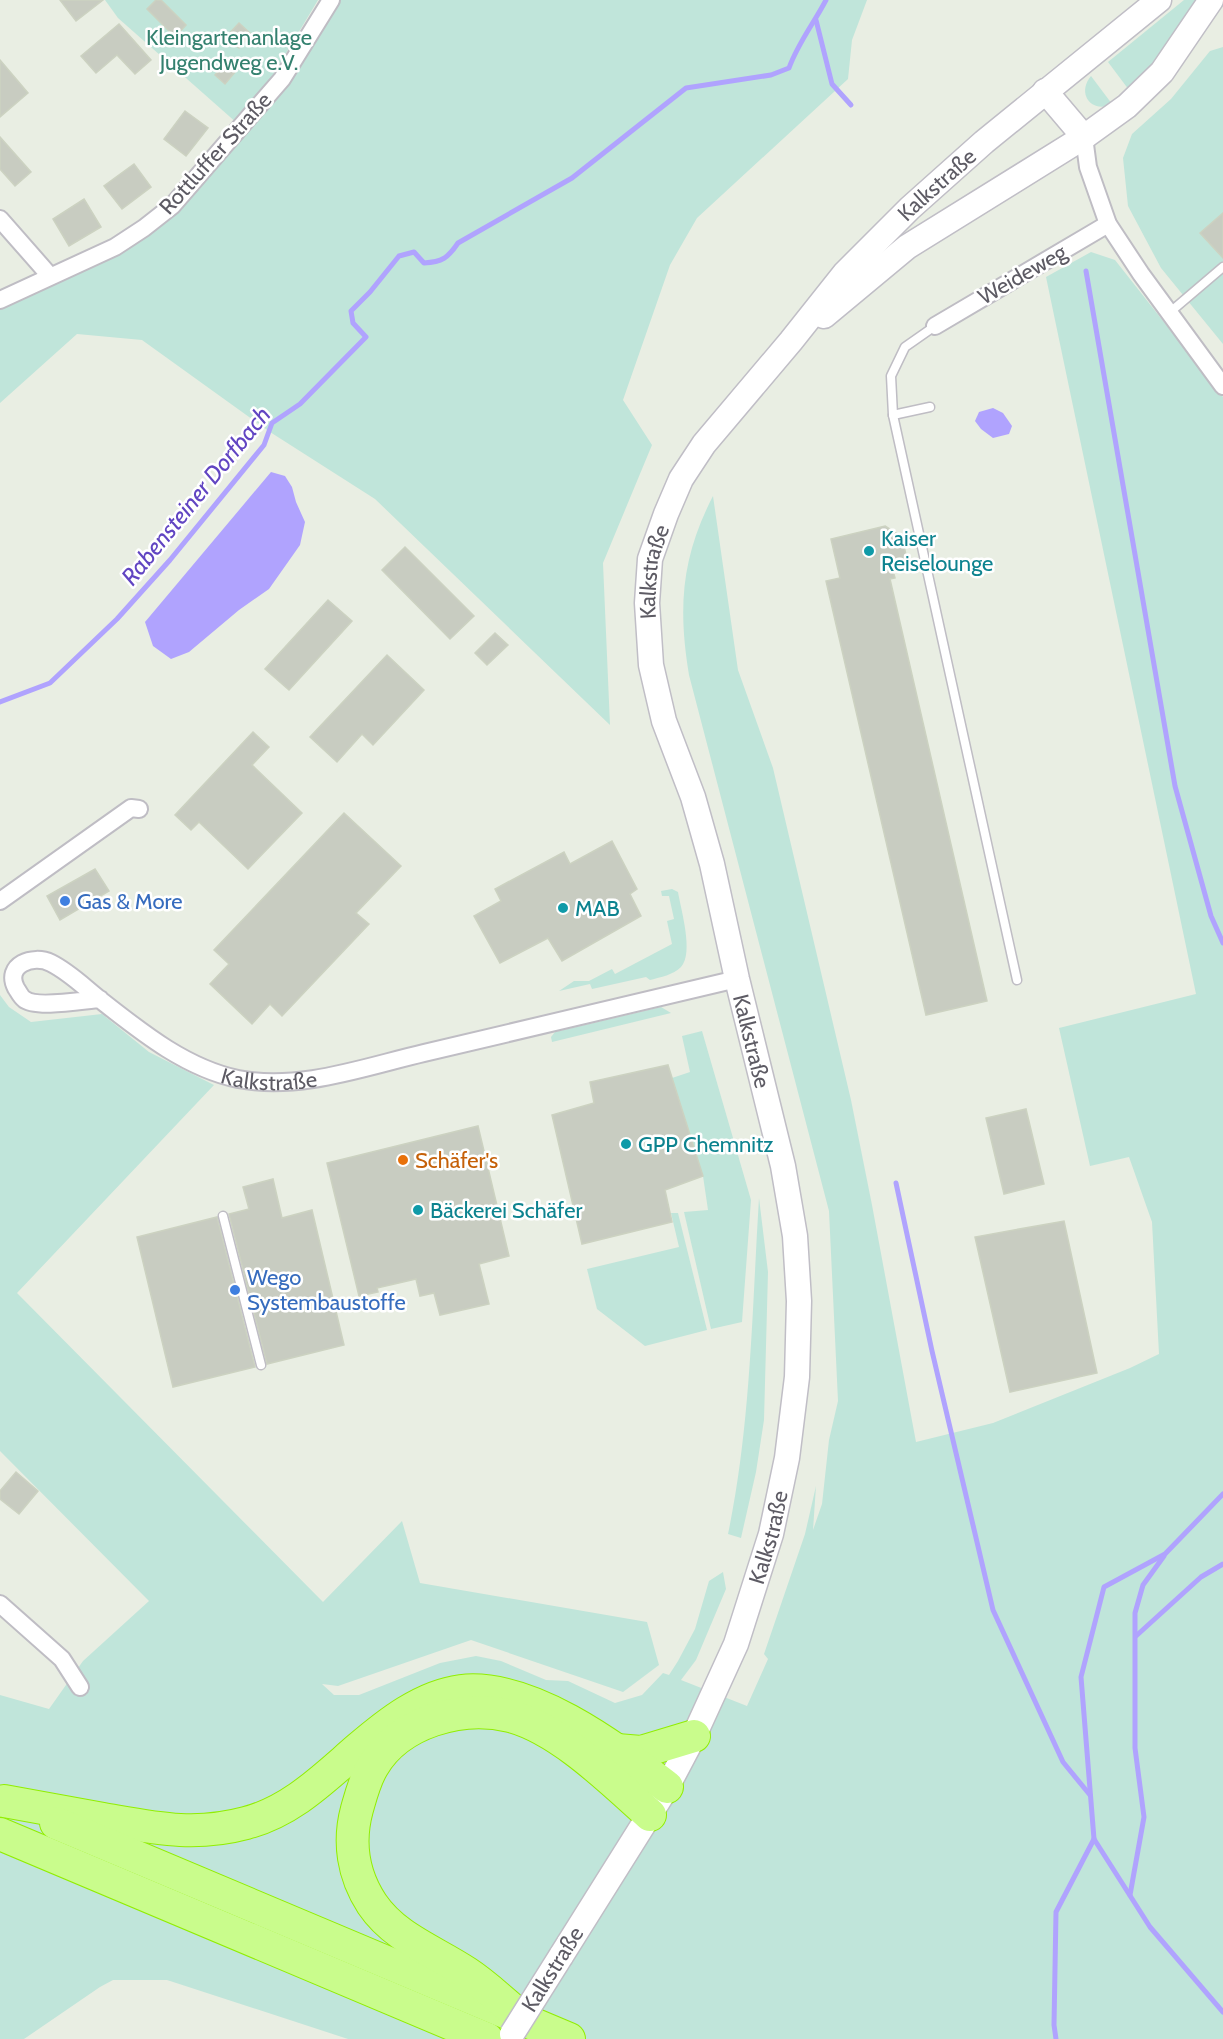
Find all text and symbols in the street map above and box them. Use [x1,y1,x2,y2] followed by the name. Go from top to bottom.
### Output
[146,24,312,76] park label: Kleingartenanlage Jugendweg e.V.
[153,87,277,220] street label: Rottluffer Straße
[892,143,982,227] street label: Kalkstraße
[973,238,1072,310] street label: Weideweg
[115,401,276,591] water label: Rabensteiner Dorfbach
[634,521,675,620] street label: Kalkstraße
[881,525,993,577] place label: Kaiser Reiselounge
[862,544,876,558] marker: Kaiser Reiselounge
[77,888,182,915] place label: Gas & More
[58,894,72,908] marker: Gas & More
[575,895,620,922] place label: MAB
[556,901,570,915] marker: MAB
[727,991,776,1091] street label: Kalkstraße
[218,1062,319,1096] street label: Kalkstraße
[638,1131,774,1158] place label: GPP Chemnitz
[619,1137,633,1151] marker: GPP Chemnitz
[415,1147,498,1174] place label: Schäfer's
[396,1153,410,1167] marker: Schäfer's
[430,1197,582,1224] place label: Bäckerei Schäfer
[411,1203,425,1217] marker: Bäckerei Schäfer
[247,1264,406,1316] place label: Wego Systembaustoffe
[228,1283,242,1297] marker: Wego Systembaustoffe
[743,1488,794,1587] street label: Kalkstraße
[516,1921,589,2017] street label: Kalkstraße

